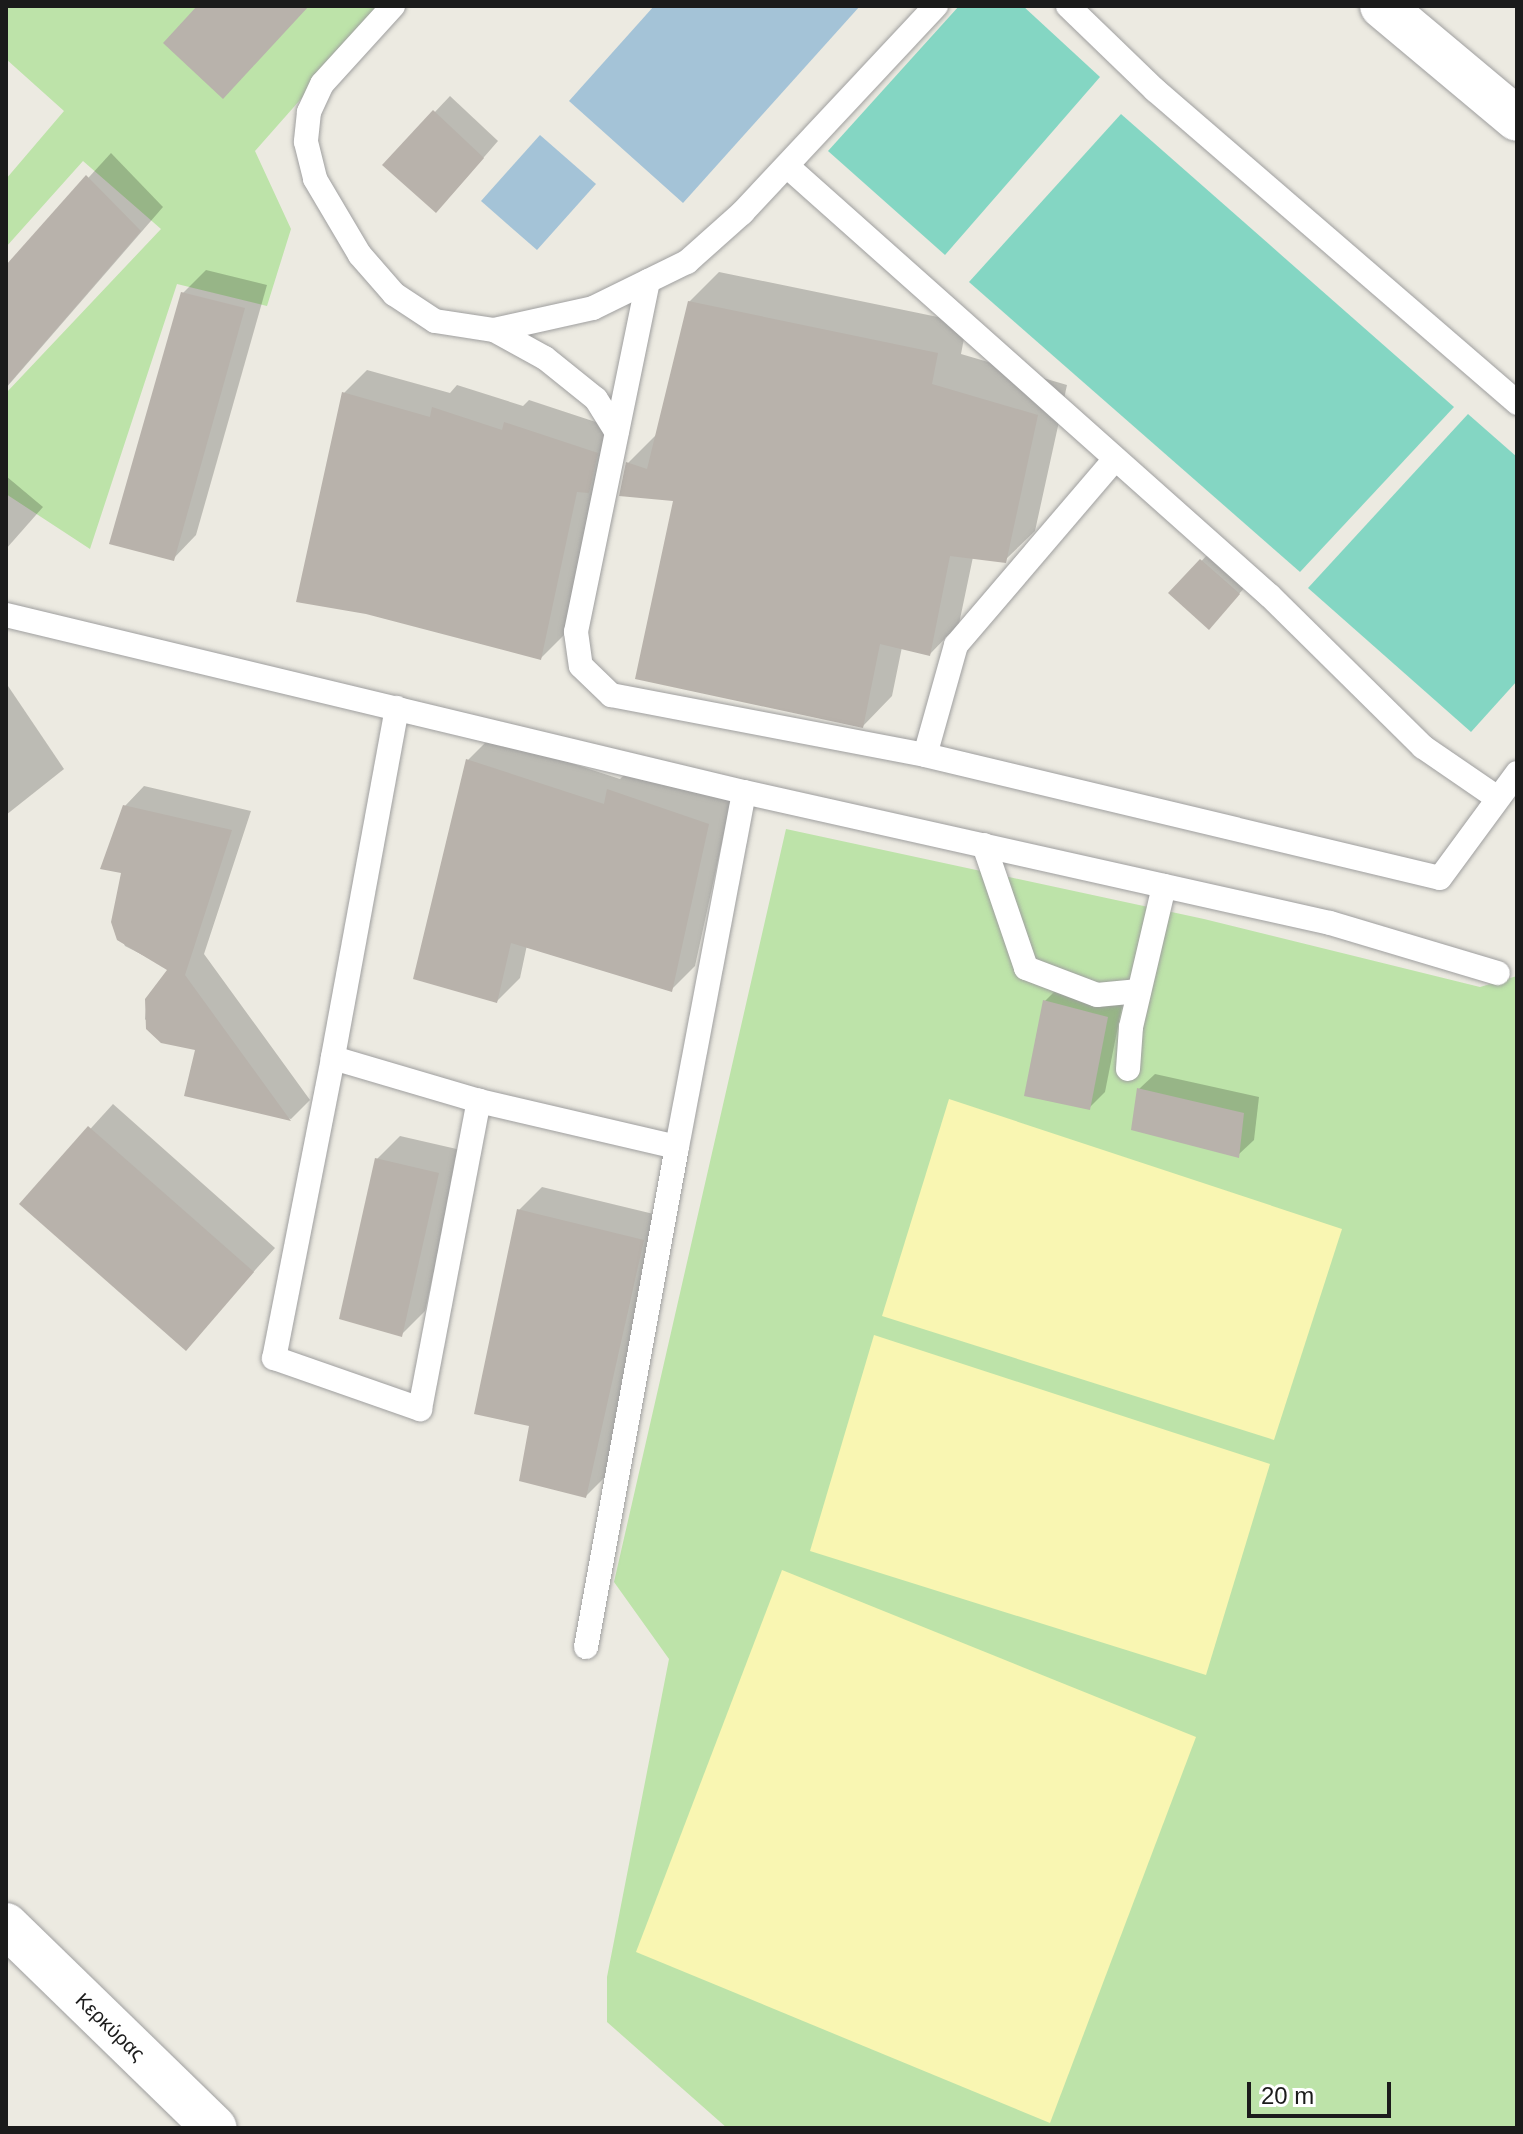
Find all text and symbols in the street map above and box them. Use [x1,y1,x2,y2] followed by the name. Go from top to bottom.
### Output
[70,1988,150,2066] street label: Κερκύρας
[1251,2066,1395,2116] scale bar
[1261,2082,1314,2109] text: 20 m

